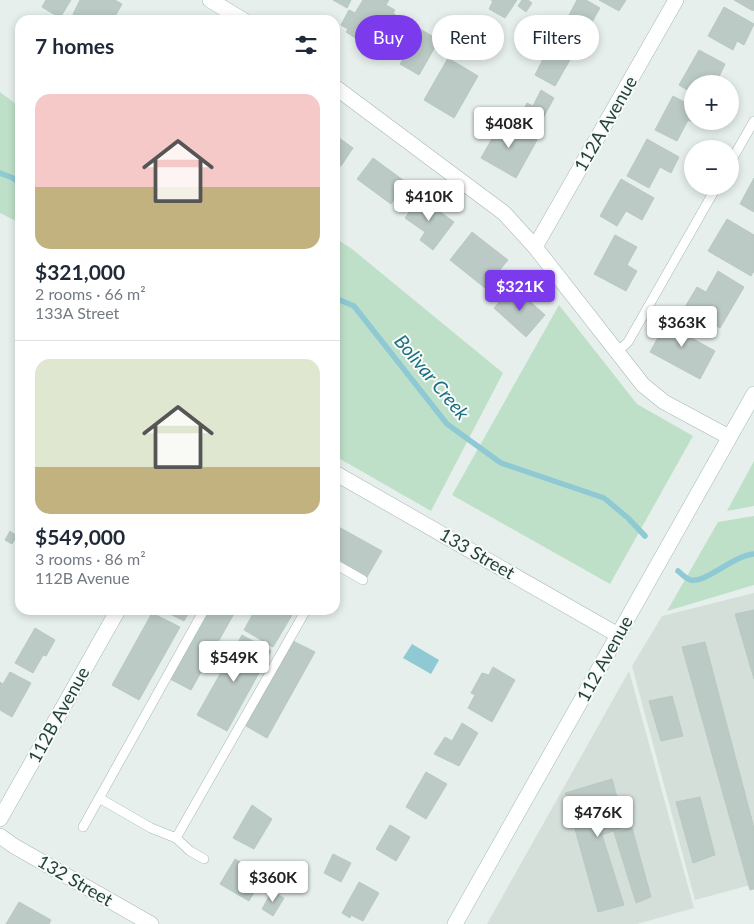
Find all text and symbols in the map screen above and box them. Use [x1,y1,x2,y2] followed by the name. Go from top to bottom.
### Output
[355,15,422,60] chip: Buy
[432,15,504,60] chip: Rent
[514,15,599,60] chip: Filters
[292,31,320,59] icon: filters
[35,33,114,58] text: 7 homes
[569,72,641,175] street label: 112A Avenue
[684,75,739,195] map controls
[684,75,739,130] button: +
[474,106,544,149] pin: $408K
[485,113,533,132] text: $408K
[133,126,223,216] icon: home
[684,140,739,195] button: −
[394,180,464,222] pin: $410K
[405,186,453,205] text: $410K
[35,259,125,284] text: $321,000
[485,270,555,312] pin: $321K
[496,276,544,295] text: $321K
[35,284,146,303] text: 2 rooms · 66 m²
[35,303,119,322] text: 133A Street
[647,306,717,348] pin: $363K
[658,312,706,331] text: $363K
[390,329,475,425] water label: Bolivar Creek
[133,392,223,482] icon: home
[436,523,520,584] street label: 133 Street
[35,524,125,549] text: $549,000
[35,549,146,568] text: 3 rooms · 86 m²
[35,568,130,587] text: 112B Avenue
[571,612,637,705] street label: 112 Avenue
[199,640,269,683] pin: $549K
[210,647,258,666] text: $549K
[23,663,94,766] street label: 112B Avenue
[563,796,633,838] pin: $476K
[574,802,622,821] text: $476K
[34,850,118,911] street label: 132 Street
[238,860,308,903] pin: $360K
[249,867,297,886] text: $360K

